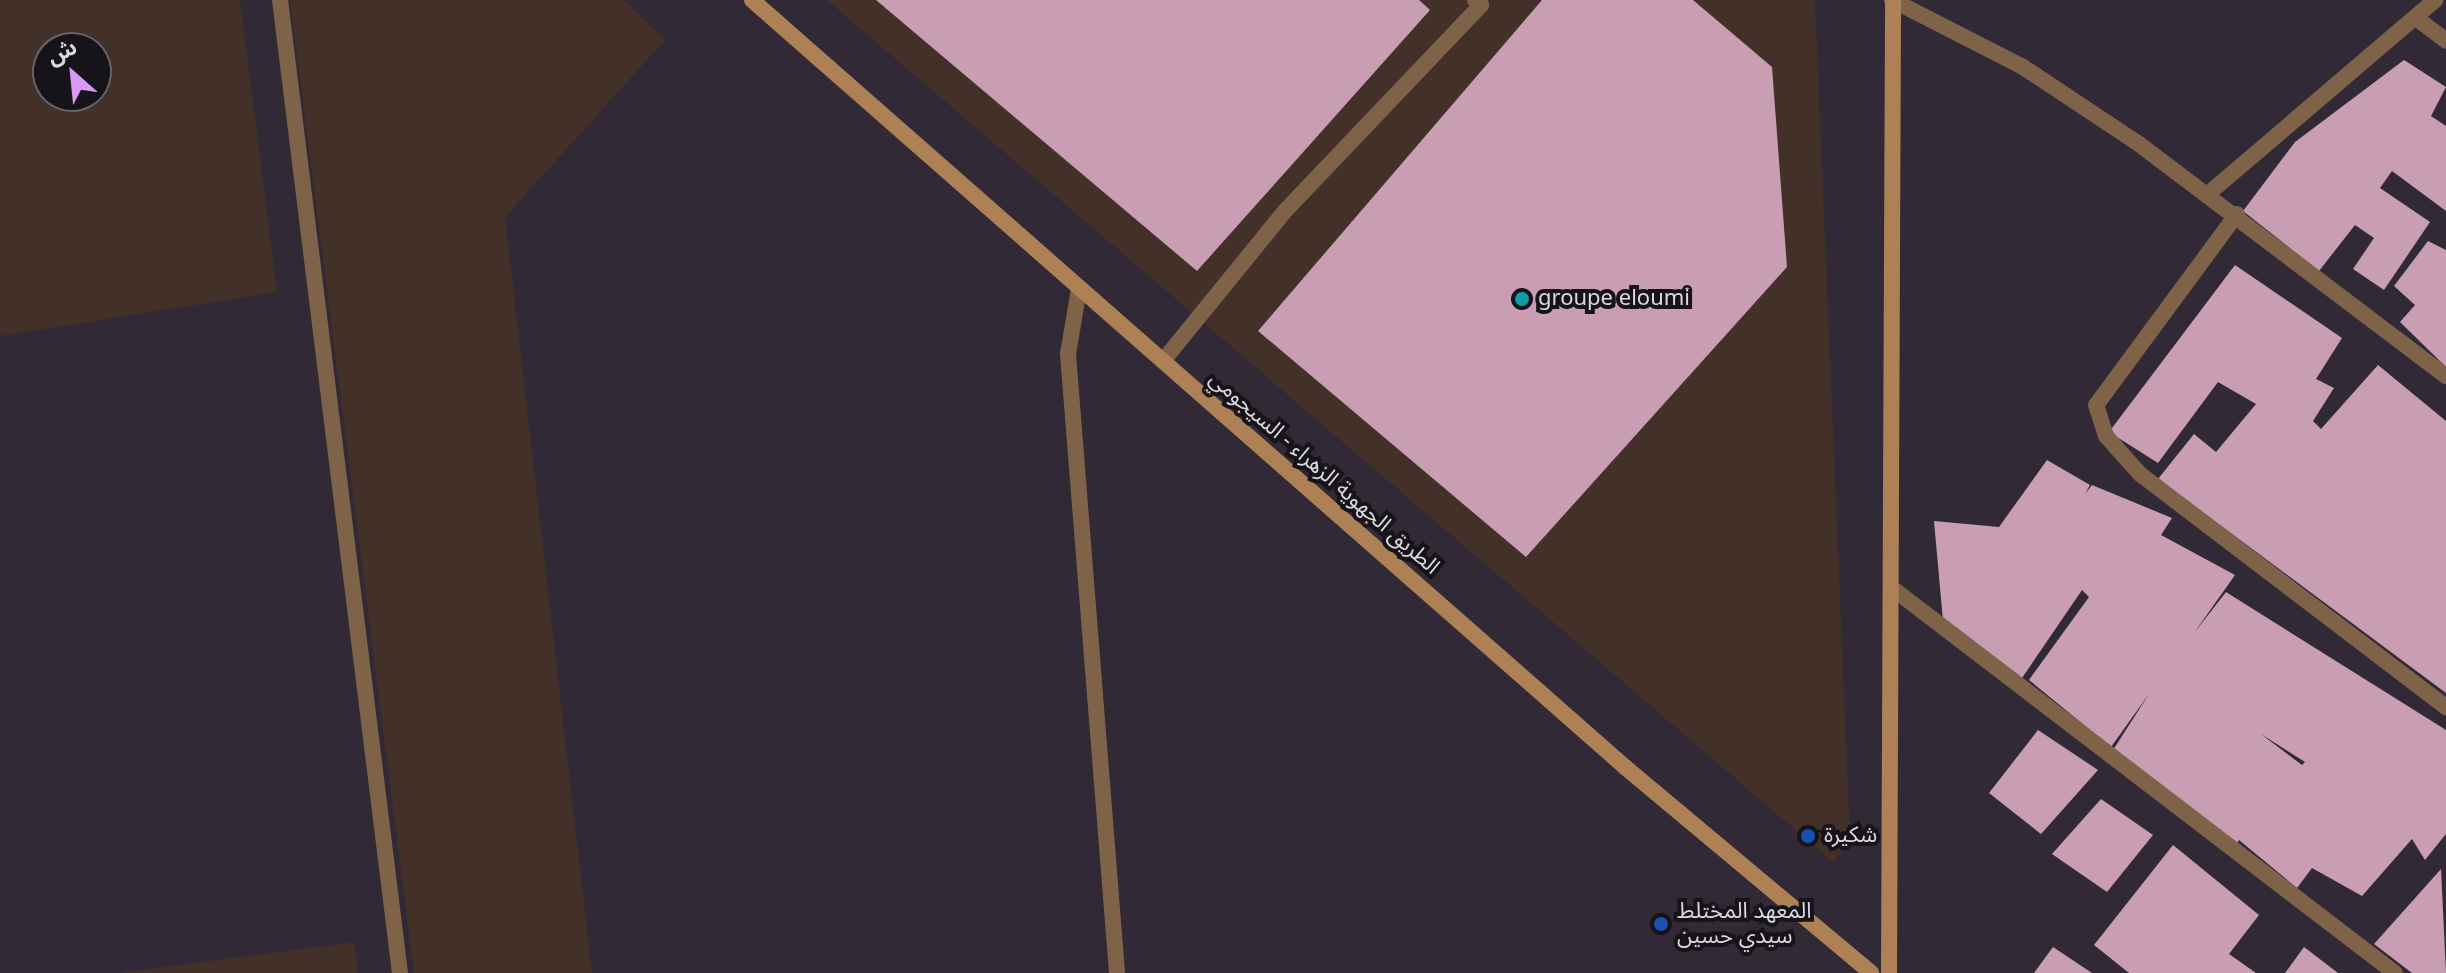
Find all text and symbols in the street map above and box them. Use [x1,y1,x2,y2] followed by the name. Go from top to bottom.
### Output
[38,25,86,80] text: ش
[32,32,112,112] north arrow
[1538,286,1690,312] place label: groupe eloumi
[1513,290,1531,308] marker: groupe eloumi
[1203,366,1445,580] street label: الطريق الجهوية الزهراء - السيجومي
[1824,823,1877,849] place label: شكيرة
[1799,827,1817,845] marker: شكيرة
[1677,898,1811,950] place label: المعهد المختلط سيدي حسين
[1652,915,1670,933] marker: المعهد المختلط سيدي حسين

